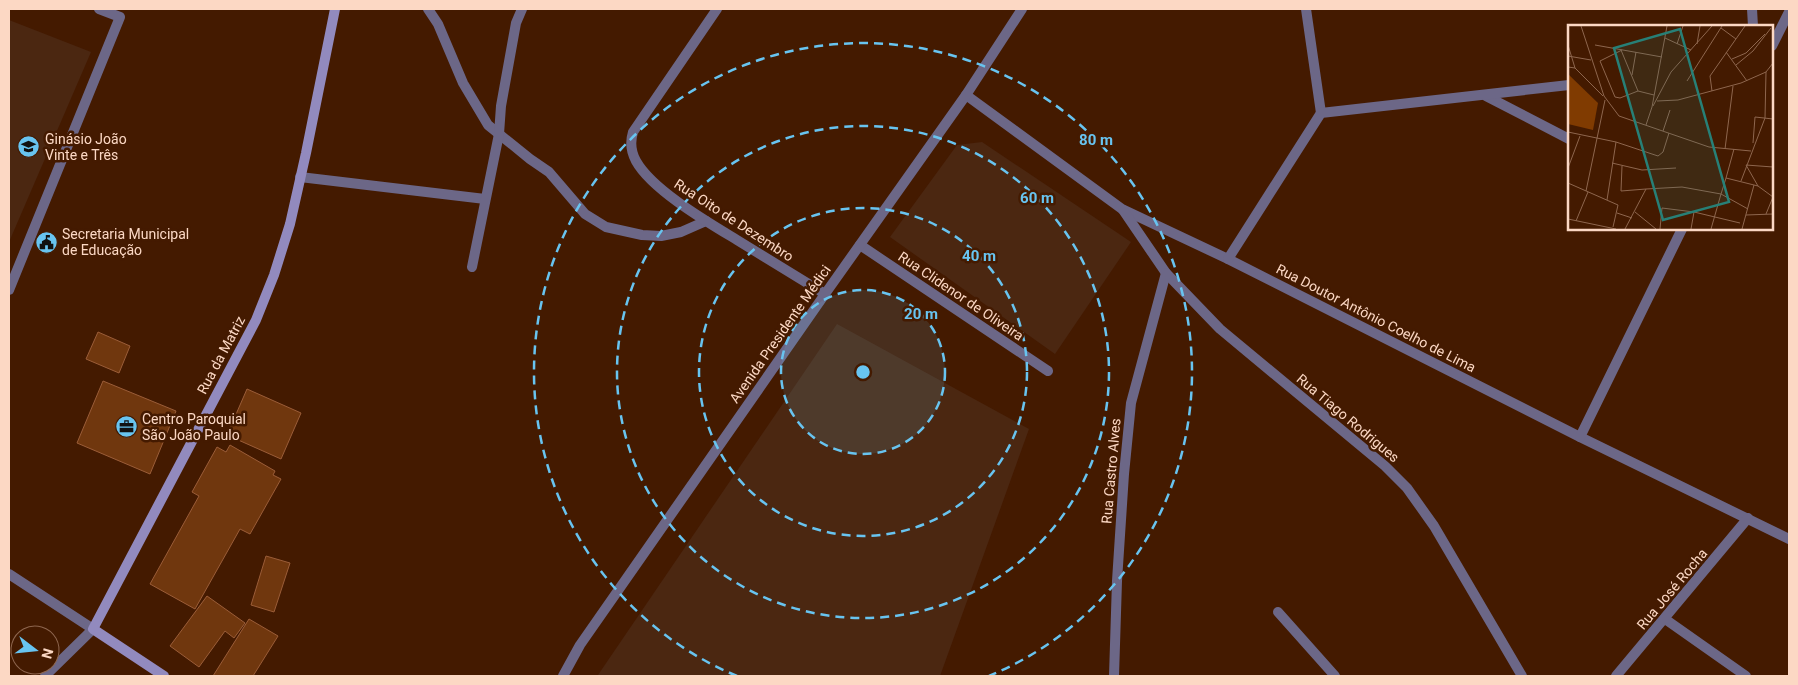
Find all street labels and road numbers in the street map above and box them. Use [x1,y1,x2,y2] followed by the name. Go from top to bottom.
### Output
[671,176,797,265] street label: Rua Oito de Dezembro
[895,248,1027,344] street label: Rua Clidenor de Oliveira
[1274,261,1478,375] street label: Rua Doutor Antônio Coelho de Lima
[726,262,834,406] street label: Avenida Presidente Médici
[194,313,248,397] street label: Rua da Matriz
[1294,370,1402,466] street label: Rua Tiago Rodrigues
[1098,418,1124,524] street label: Rua Castro Alves
[1634,545,1710,633] street label: Rua José Rocha

